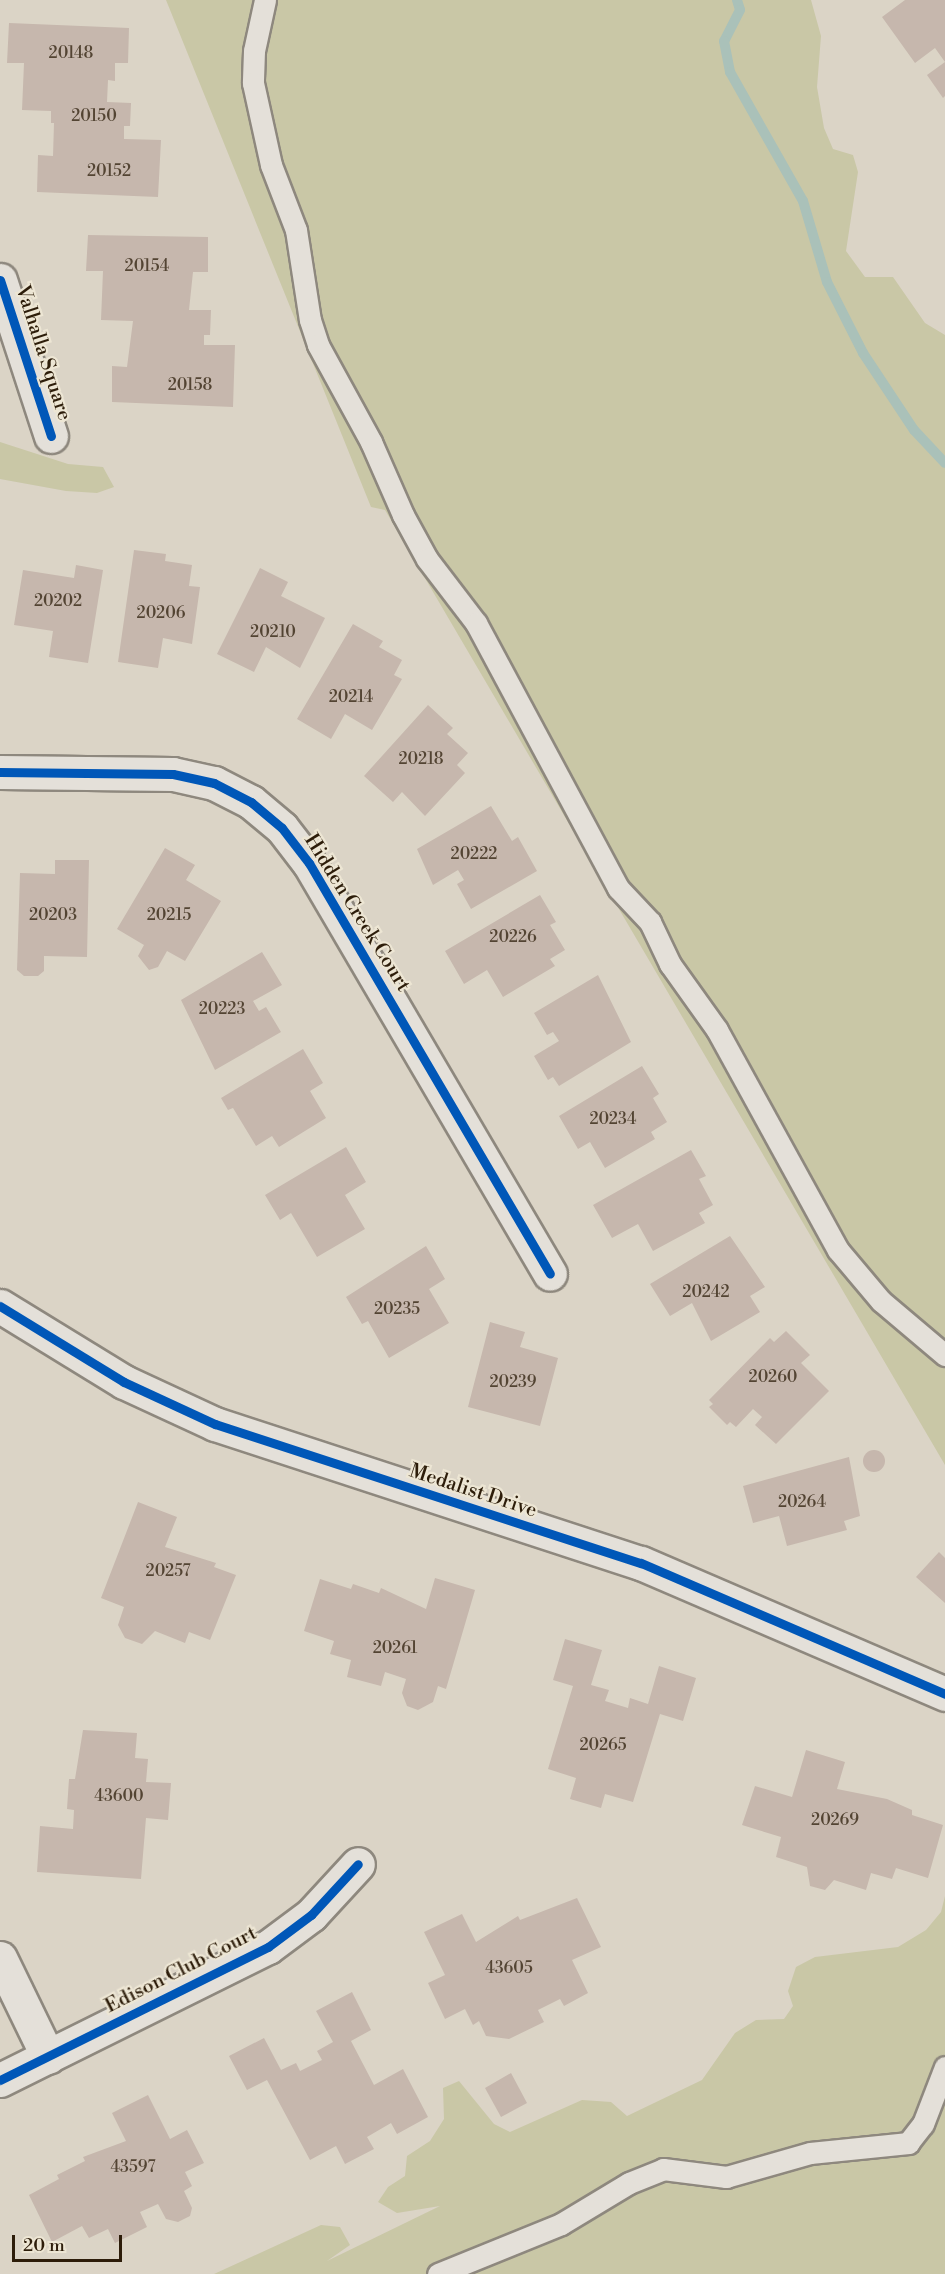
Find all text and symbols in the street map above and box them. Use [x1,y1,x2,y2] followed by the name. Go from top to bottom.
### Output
[49,43,93,63] house number: 20148
[71,106,117,126] house number: 20150
[87,161,131,181] house number: 20152
[125,256,169,276] house number: 20154
[10,282,76,424] street label: Valhalla Square
[168,375,212,395] house number: 20158
[34,591,82,611] house number: 20202
[137,603,185,623] house number: 20206
[250,622,296,642] house number: 20210
[329,687,373,707] house number: 20214
[398,749,444,769] house number: 20218
[299,830,415,996] street label: Hidden Creek Court
[451,844,497,864] house number: 20222
[29,905,77,925] house number: 20203
[147,905,191,925] house number: 20215
[489,927,537,947] house number: 20226
[199,999,245,1019] house number: 20223
[589,1109,637,1129] house number: 20234
[682,1282,730,1302] house number: 20242
[374,1299,420,1319] house number: 20235
[749,1367,797,1387] house number: 20260
[489,1372,537,1392] house number: 20239
[406,1459,540,1523] street label: Medalist Drive
[778,1492,826,1512] house number: 20264
[146,1561,190,1581] house number: 20257
[373,1638,417,1658] house number: 20261
[579,1735,627,1755] house number: 20265
[94,1786,144,1806] house number: 43600
[811,1810,859,1830] house number: 20269
[101,1921,261,2019] street label: Edison Club Court
[485,1958,533,1978] house number: 43605
[111,2157,155,2177] house number: 43597
[15,2223,124,2261] scale bar
[23,2234,65,2257] text: 20 m

